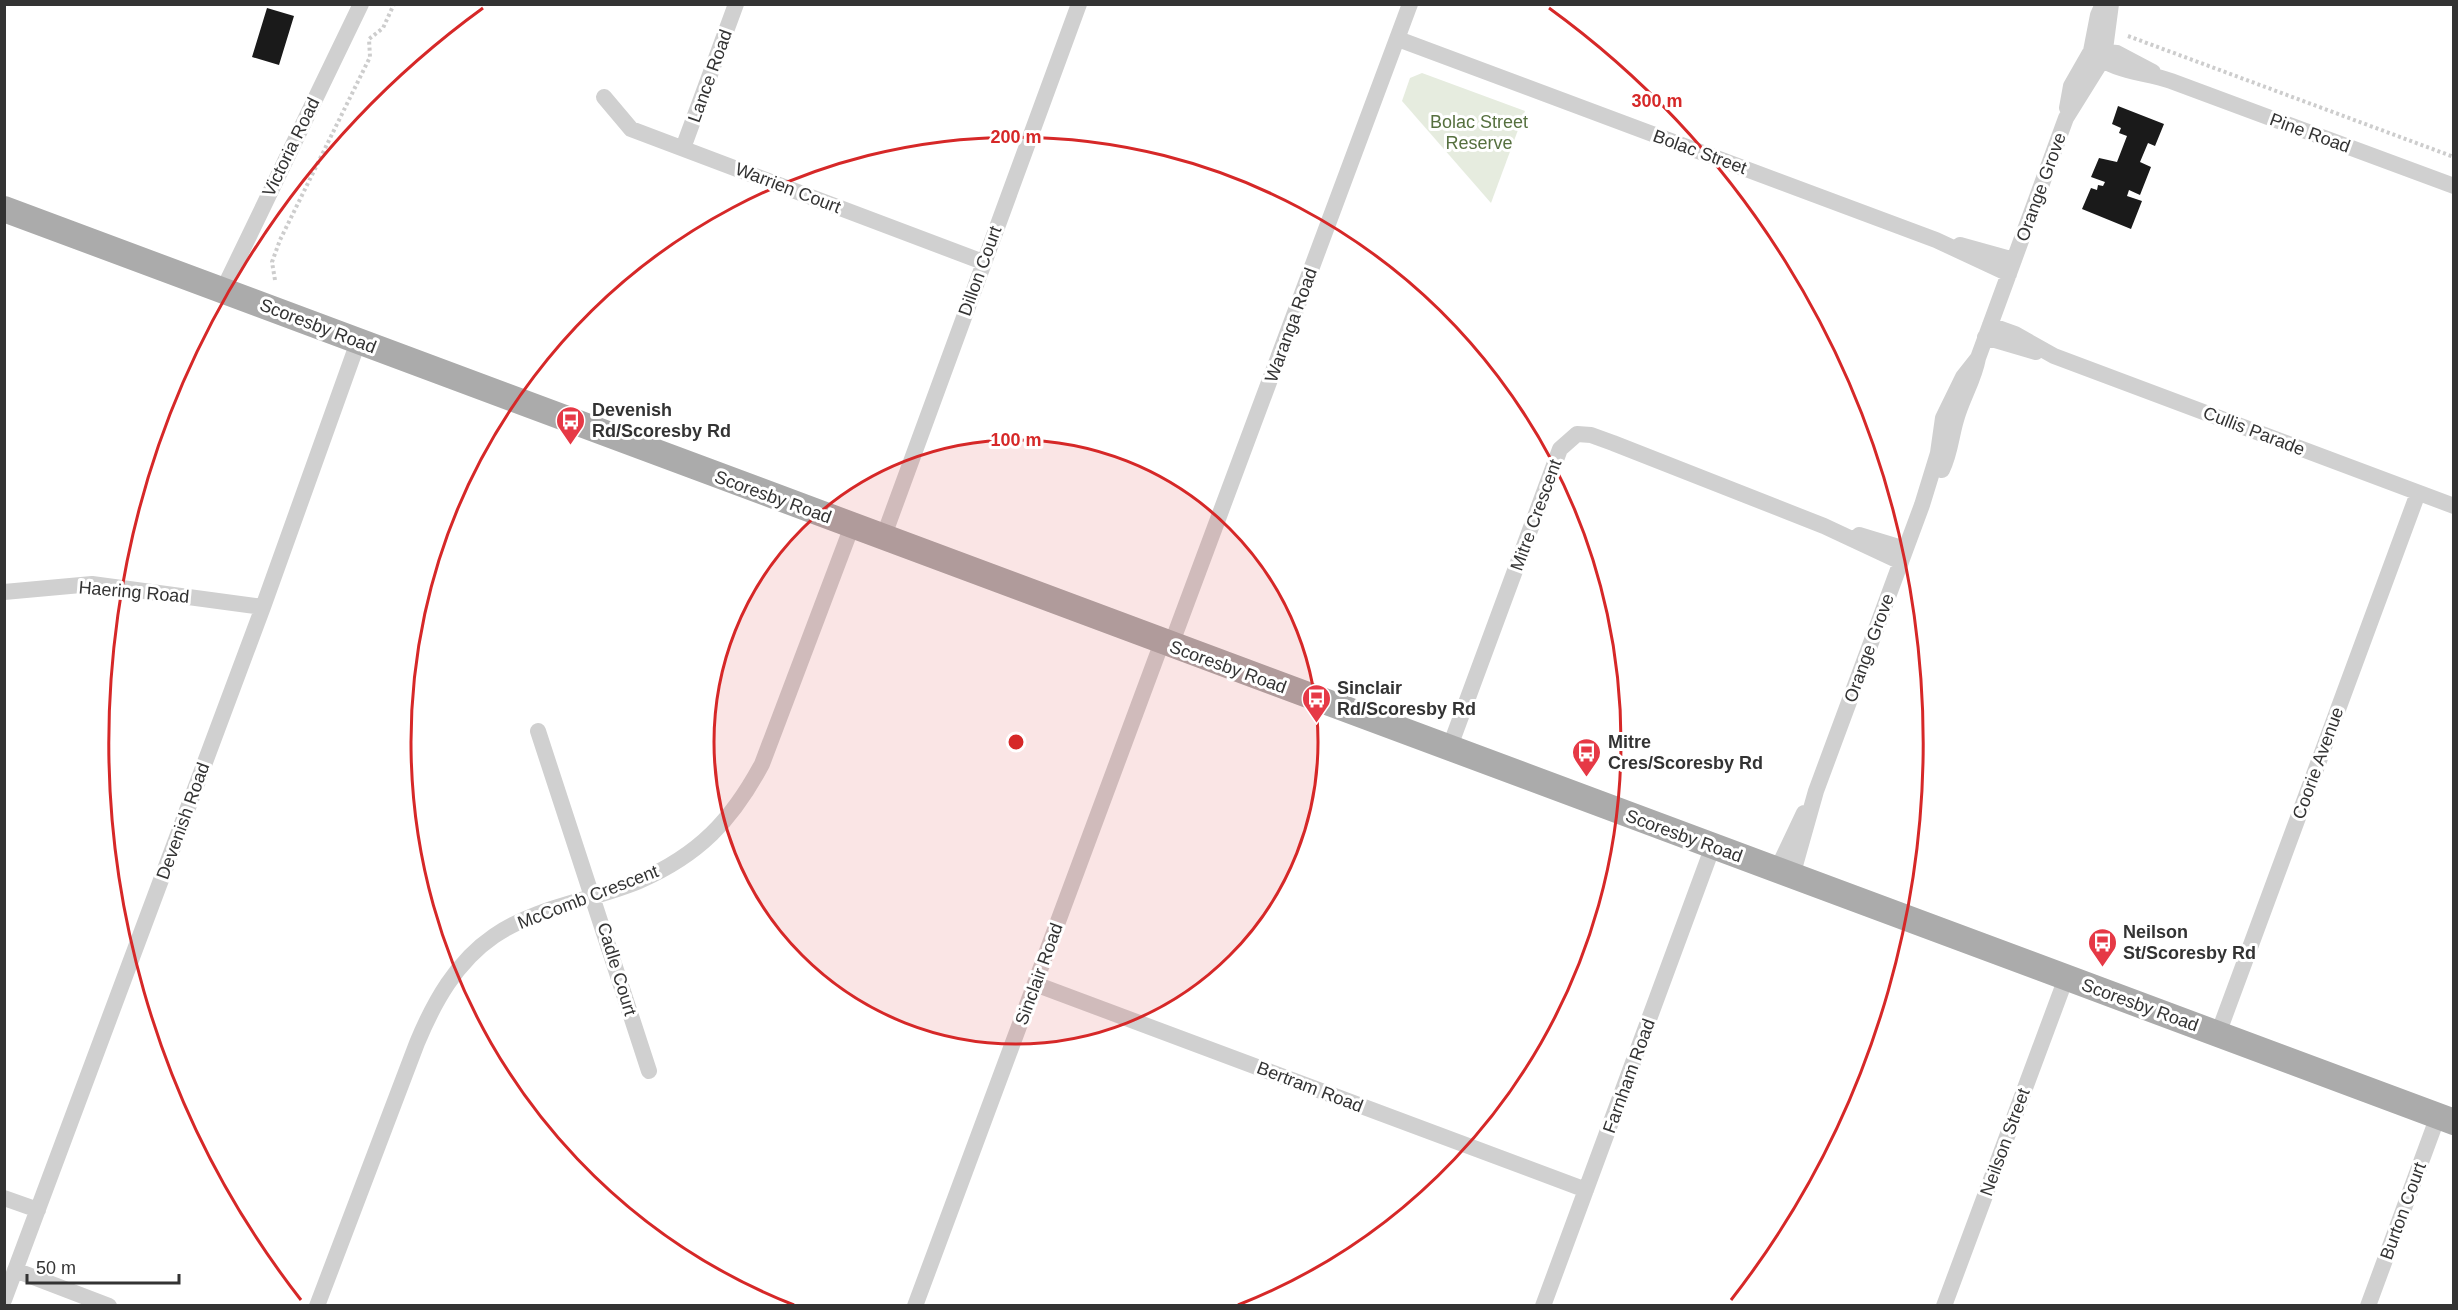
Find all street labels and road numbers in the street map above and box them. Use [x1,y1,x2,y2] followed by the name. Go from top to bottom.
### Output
[684,27,736,125] street label: Lance Road
[258,94,324,200] street label: Victoria Road
[2267,109,2353,157] street label: Pine Road
[1651,126,1749,178] street label: Bolac Street
[2012,130,2070,244] street label: Orange Grove
[732,159,844,217] street label: Warrien Court
[955,223,1005,319] street label: Dillon Court
[1261,265,1321,385] street label: Waranga Road
[257,295,379,357] street label: Scoresby Road
[2200,402,2308,460] street label: Cullis Parade
[1507,457,1565,573] street label: Mitre Crescent
[712,467,834,527] street label: Scoresby Road
[78,577,190,607] street label: Haering Road
[1840,591,1898,705] street label: Orange Grove
[1167,637,1289,697] street label: Scoresby Road
[2288,704,2348,822] street label: Coorie Avenue
[153,760,213,882] street label: Devenish Road
[1623,806,1745,866] street label: Scoresby Road
[515,861,661,933] street label: McComb Crescent
[593,920,641,1018] street label: Cadle Court
[1011,920,1067,1028] street label: Sinclair Road
[2079,975,2201,1035] street label: Scoresby Road
[1599,1016,1659,1136] street label: Farnham Road
[1254,1058,1366,1116] street label: Bertram Road
[1976,1085,2034,1199] street label: Neilson Street
[2376,1160,2430,1262] street label: Burton Court

